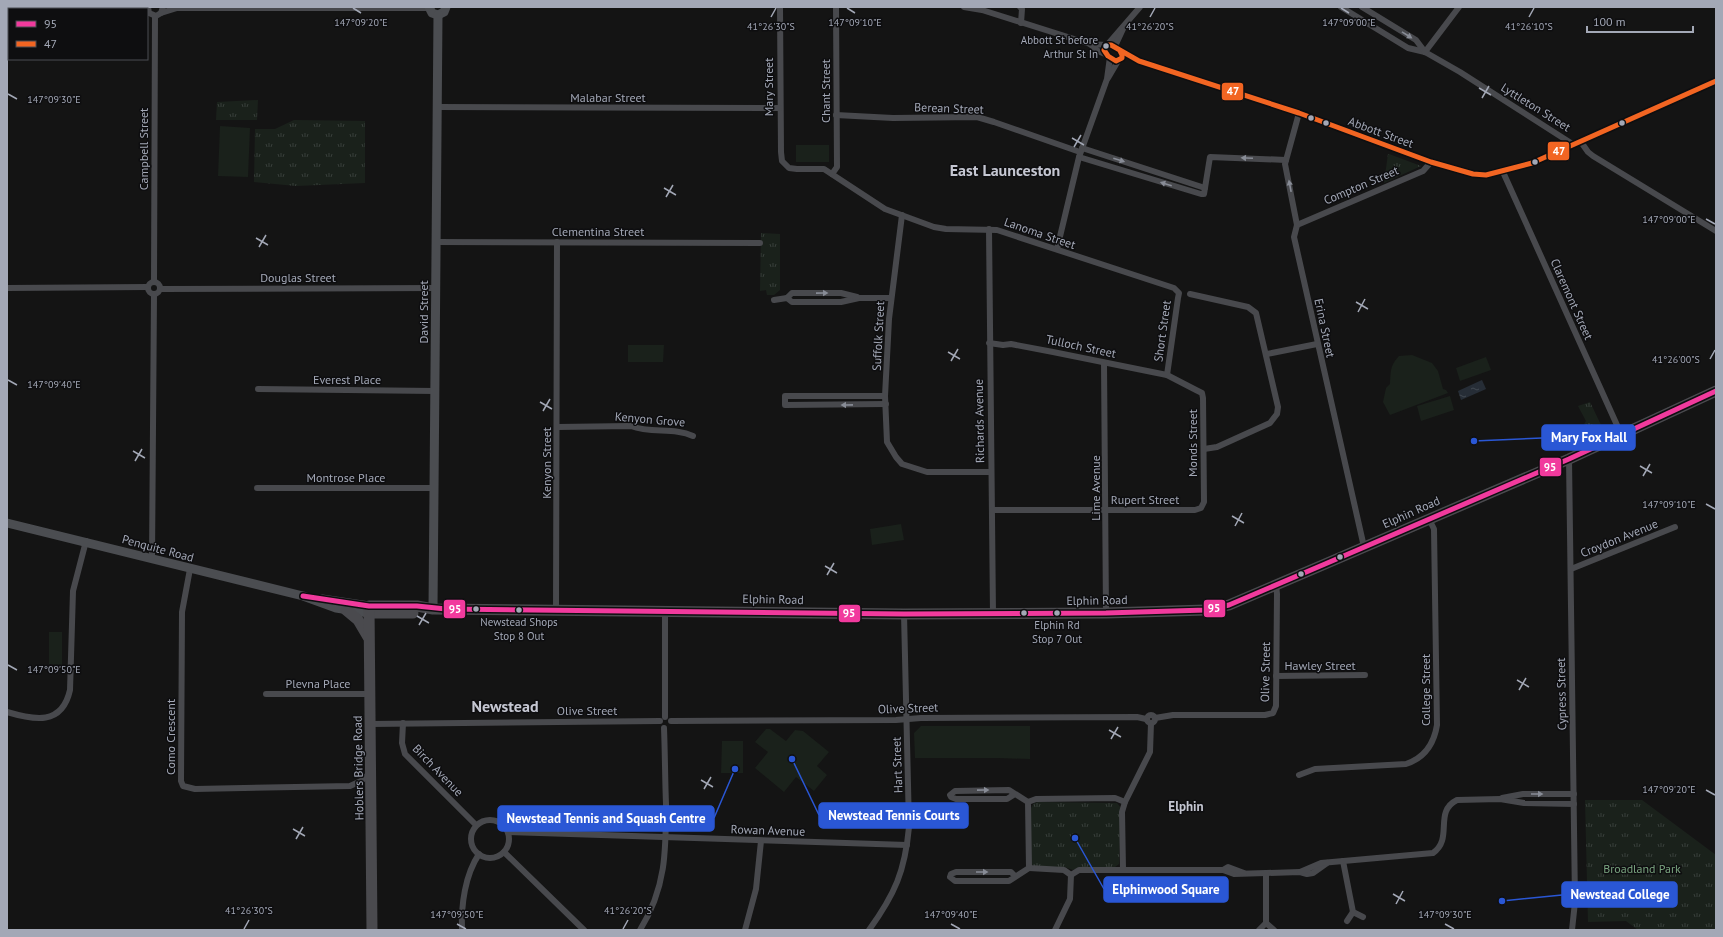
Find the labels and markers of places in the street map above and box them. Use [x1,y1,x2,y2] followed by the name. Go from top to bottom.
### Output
[1021,33,1098,61] place label: Abbott St before Arthur St In
[1101,41,1111,51] marker: Abbott St before Arthur St In
[1306,113,1316,123] unlabelled marker
[1321,118,1331,128] unlabelled marker
[1617,118,1627,128] unlabelled marker
[1530,157,1540,167] unlabelled marker
[1542,425,1635,450] callout: Mary Fox Hall
[1335,552,1345,562] unlabelled marker
[1296,569,1306,579] unlabelled marker
[471,604,481,614] unlabelled marker
[514,605,524,615] marker: Newstead Shops Stop 8 Out
[1019,608,1029,618] unlabelled marker
[1052,608,1062,618] marker: Elphin Rd Stop 7 Out
[480,615,558,643] place label: Newstead Shops Stop 8 Out
[1032,618,1082,646] place label: Elphin Rd Stop 7 Out
[819,803,968,828] callout: Newstead Tennis Courts
[498,806,714,831] callout: Newstead Tennis and Squash Centre
[1104,877,1228,902] callout: Elphinwood Square
[1562,882,1677,907] callout: Newstead College

